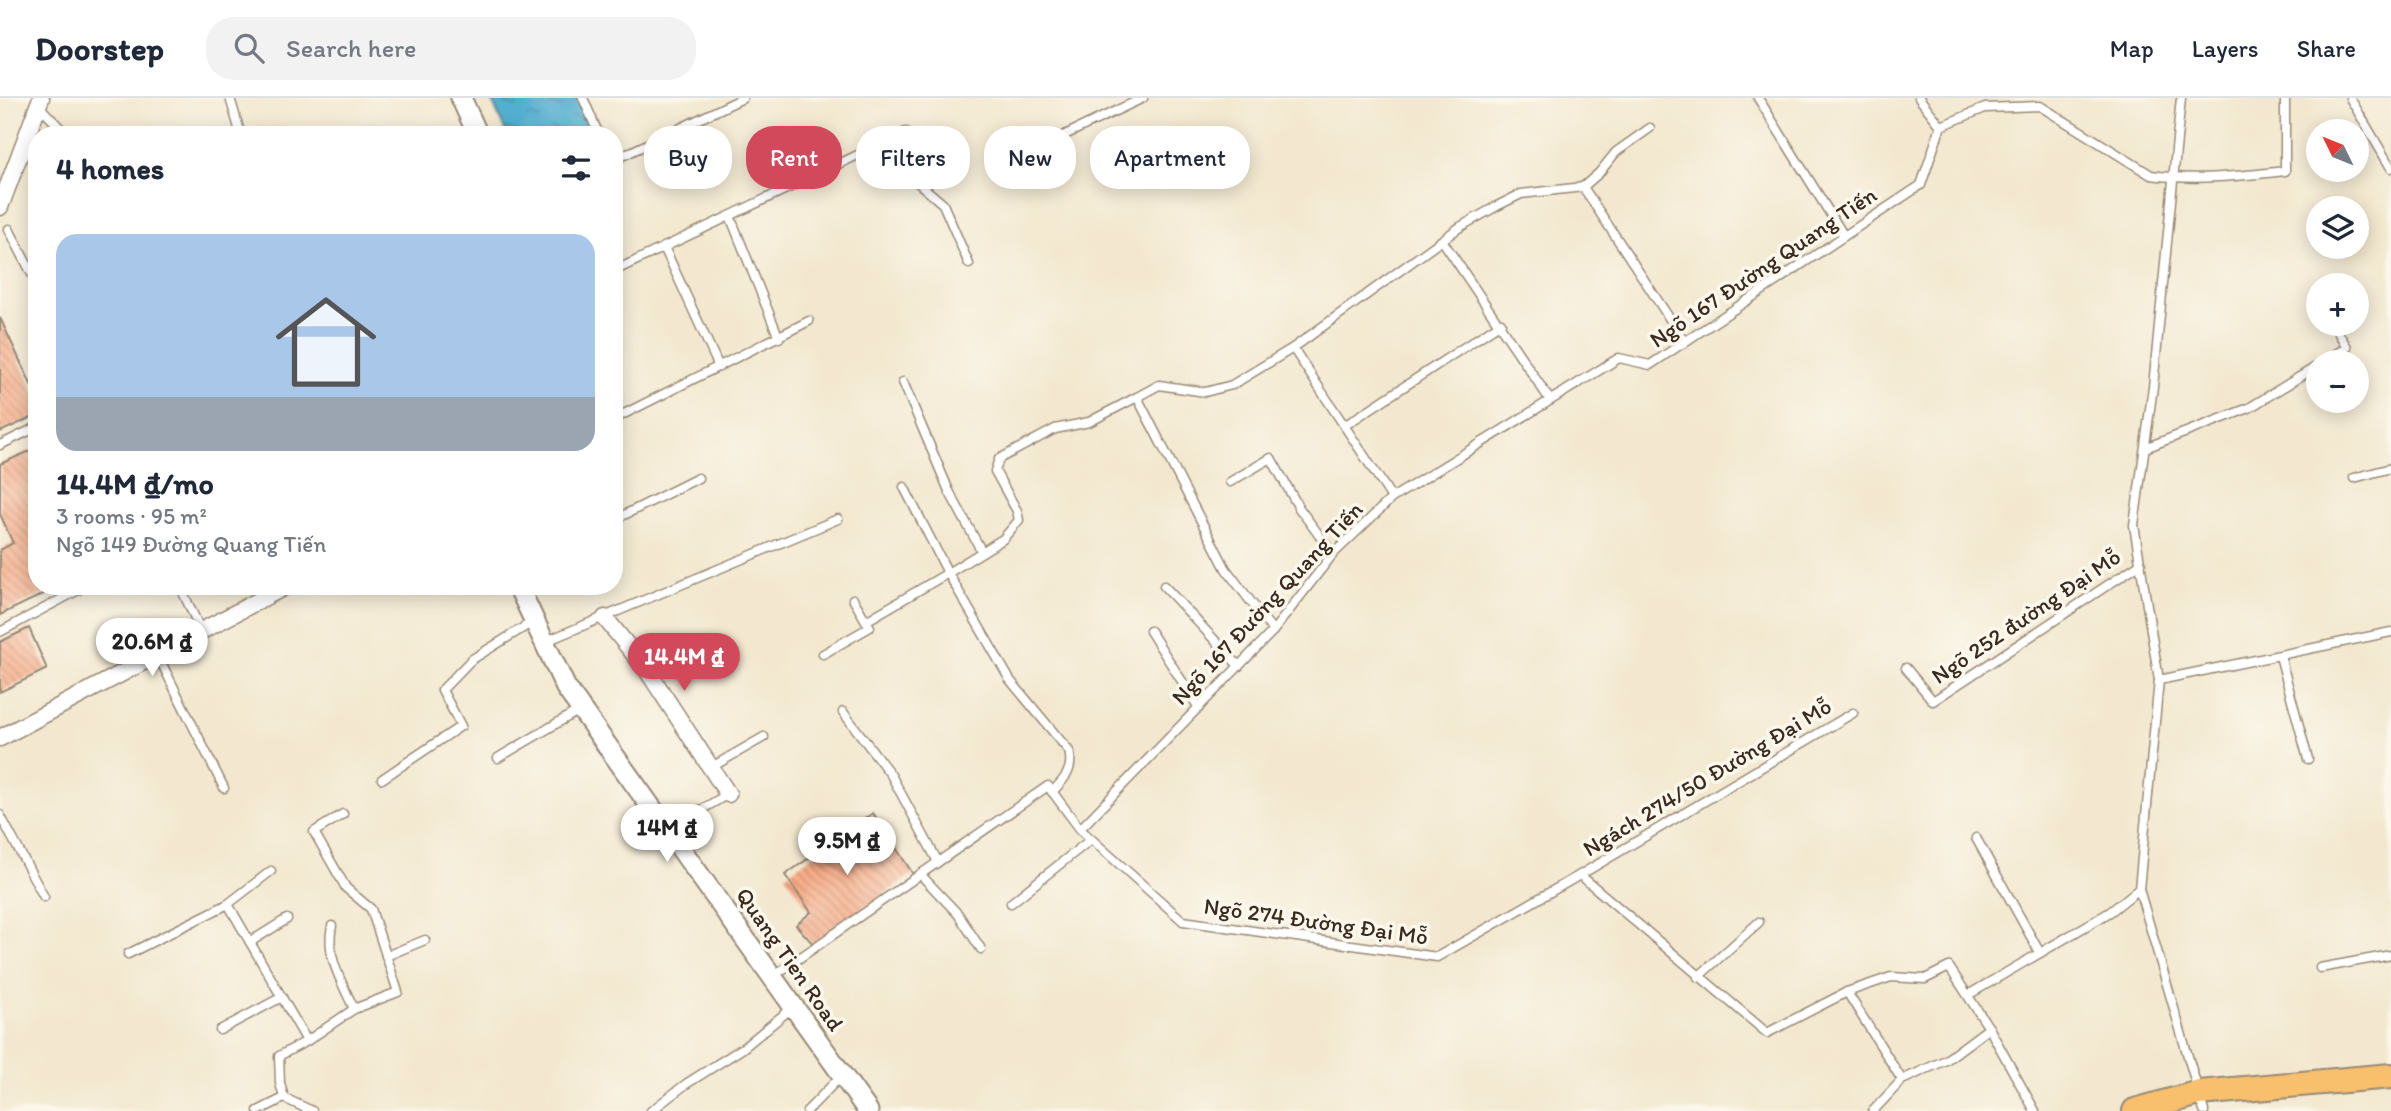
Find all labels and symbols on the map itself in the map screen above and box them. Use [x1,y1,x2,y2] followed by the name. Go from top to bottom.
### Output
[2306,119,2370,182] north arrow
[1644,180,1882,354] street label: Ngõ 167 Đường Quang Tiến
[1165,495,1369,711] street label: Ngõ 167 Đường Quang Tiến
[1926,542,2126,690] street label: Ngõ 252 đường Đại Mỗ
[87,618,217,678] pin: 20.6M ₫
[619,634,749,693] pin: 14.4M ₫
[1578,692,1836,862] street label: Ngách 274/50 Đường Đại Mỗ
[618,804,716,864] pin: 14M ₫
[790,818,904,877] pin: 9.5M ₫
[730,882,850,1036] street label: Quang Tien Road
[1202,891,1430,951] street label: Ngõ 274 Đường Đại Mỗ

